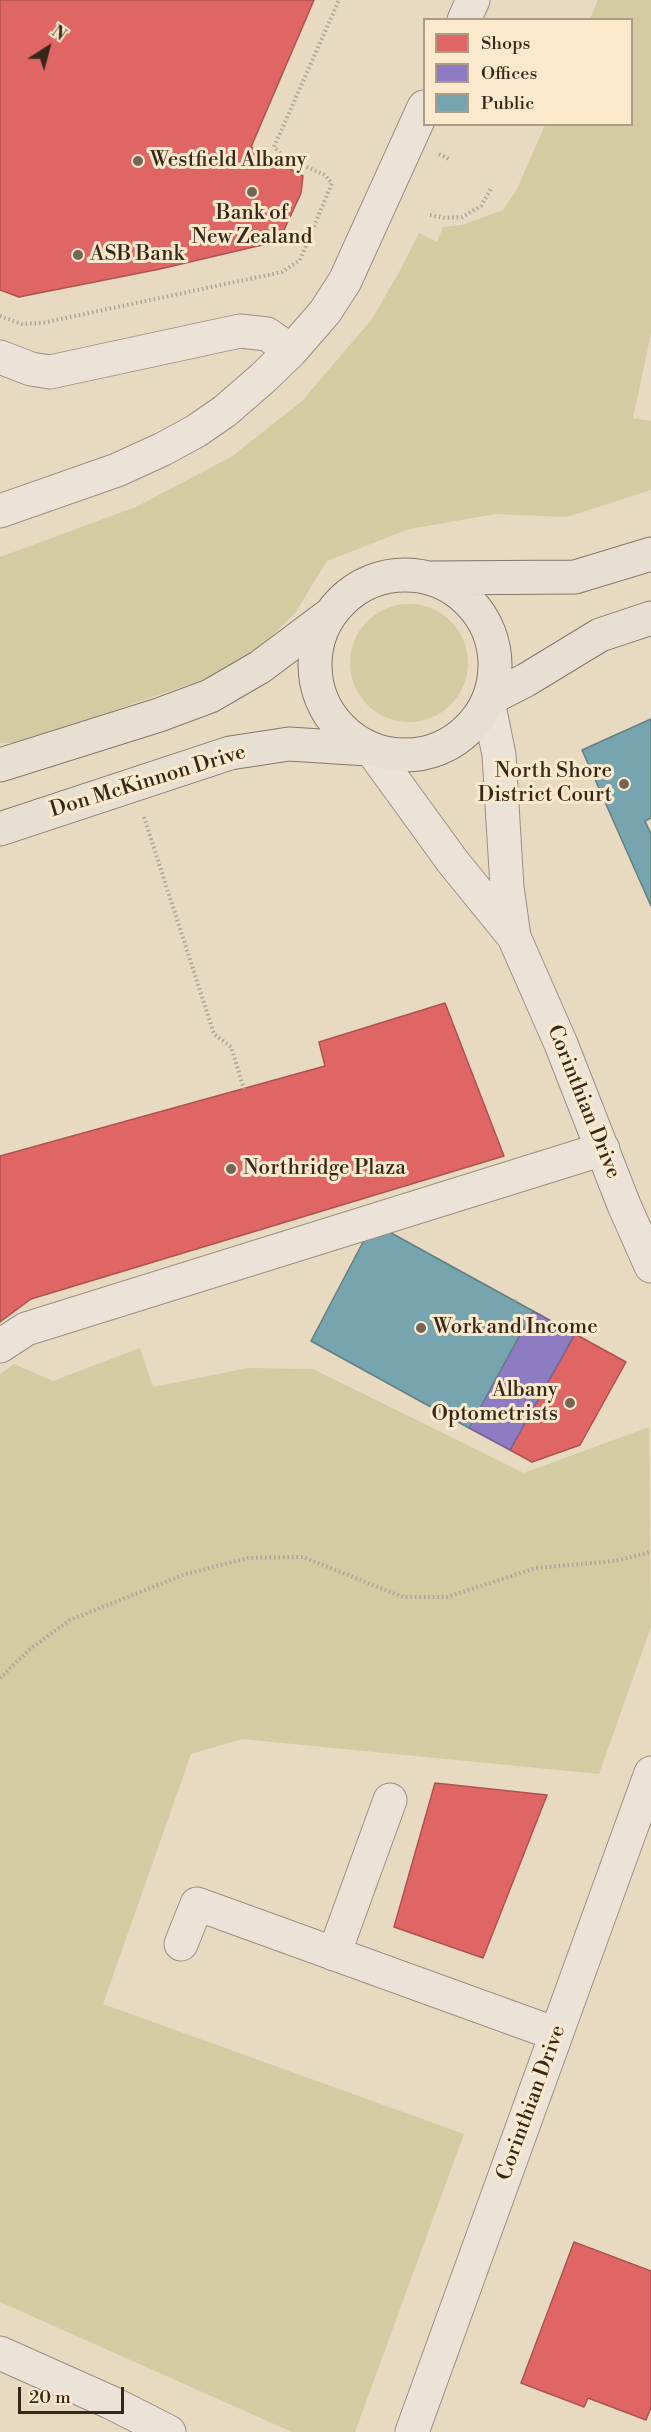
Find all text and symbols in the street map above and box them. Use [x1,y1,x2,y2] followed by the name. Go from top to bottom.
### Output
[18,18,78,78] north arrow
[423,18,633,126] legend
[48,22,70,45] text: N
[481,32,530,55] text: Shops
[481,62,537,85] text: Offices
[481,92,534,115] text: Public
[150,148,307,174] place label: Westfield Albany
[131,154,145,168] marker: Westfield Albany
[245,185,259,199] marker: Bank of New Zealand
[192,201,312,251] place label: Bank of New Zealand
[90,242,184,268] place label: ASB Bank
[71,248,85,262] marker: ASB Bank
[47,740,249,824] street label: Don McKinnon Drive
[478,759,612,809] place label: North Shore District Court
[617,777,631,791] marker: North Shore District Court
[541,1022,625,1182] street label: Corinthian Drive
[243,1156,406,1182] place label: Northridge Plaza
[224,1162,238,1176] marker: Northridge Plaza
[433,1315,598,1341] place label: Work and Income
[414,1321,428,1335] marker: Work and Income
[432,1378,558,1428] place label: Albany Optometrists
[563,1396,577,1410] marker: Albany Optometrists
[492,2022,572,2184] street label: Corinthian Drive
[21,2375,128,2413] scale bar
[29,2386,71,2409] text: 20 m

